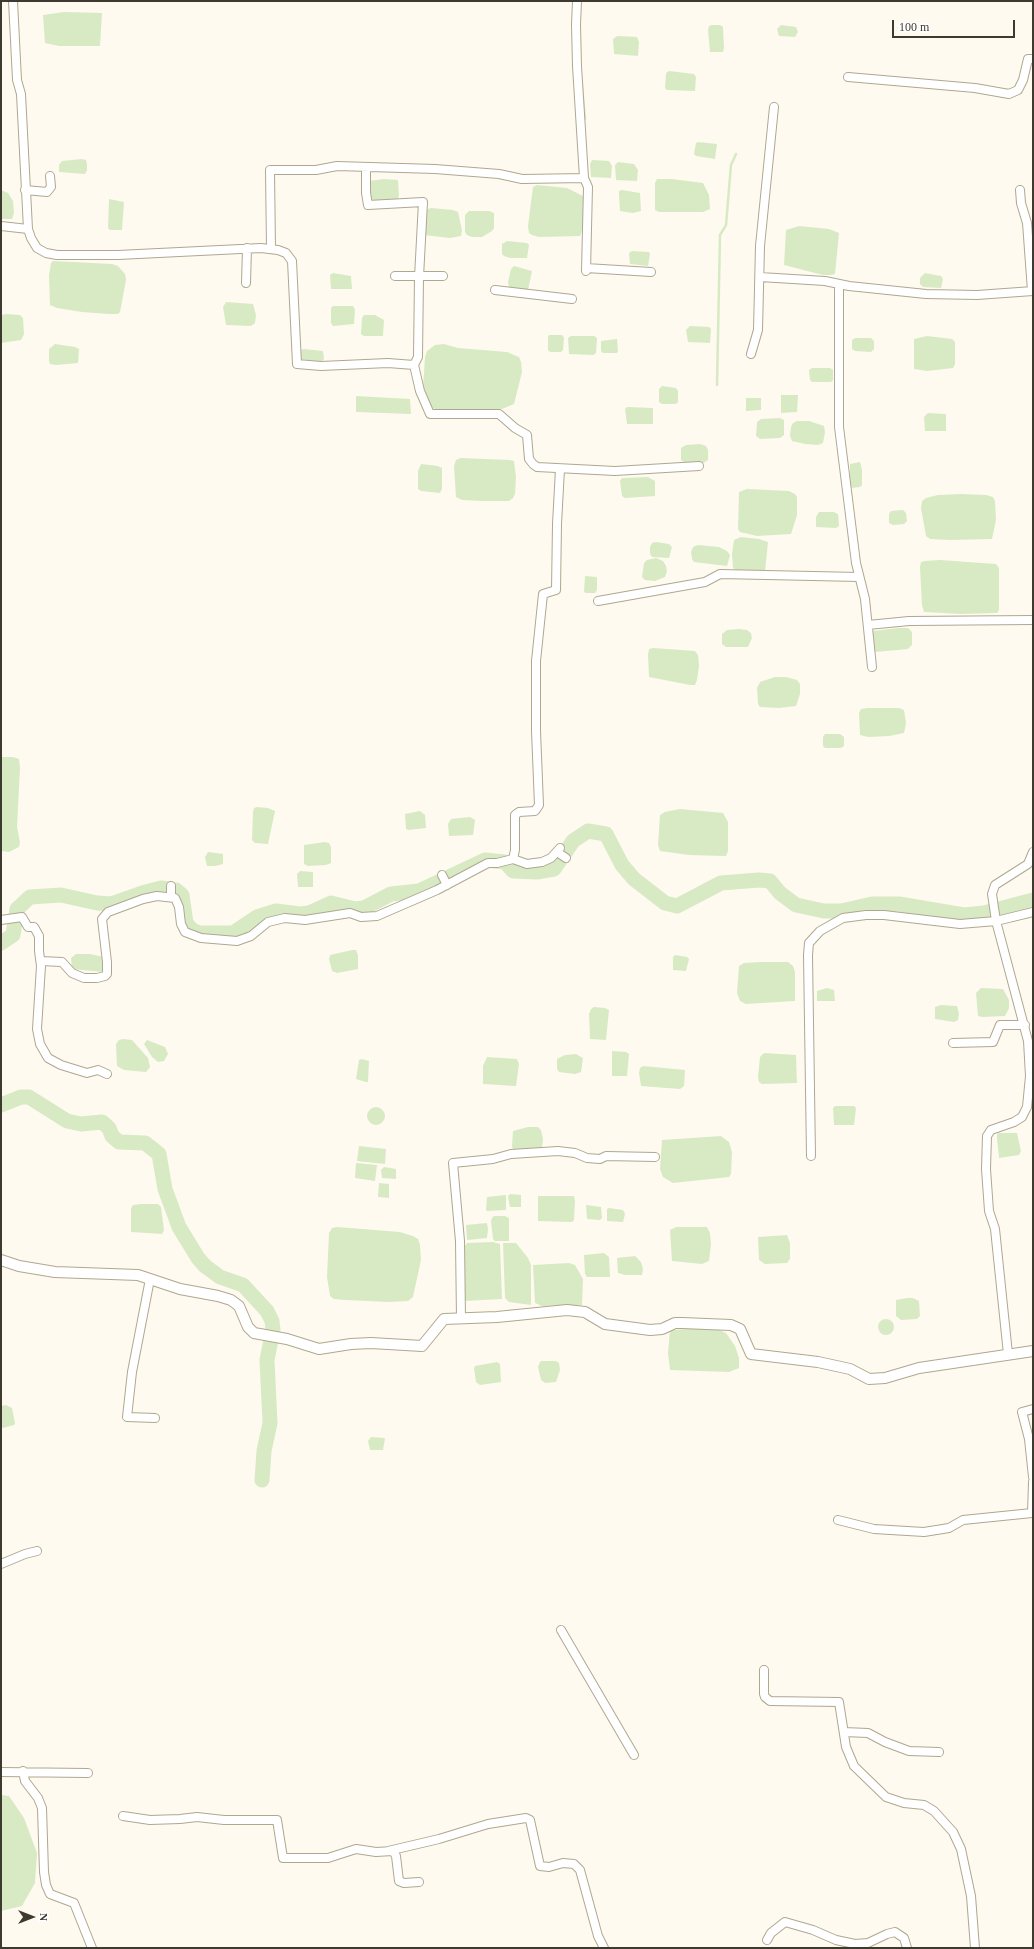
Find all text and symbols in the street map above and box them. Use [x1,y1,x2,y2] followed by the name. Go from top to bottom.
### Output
[894,12,1017,38] scale bar
[899,20,929,34] text: 100 m
[12,1897,52,1937] north arrow
[38,1913,50,1921] text: N

